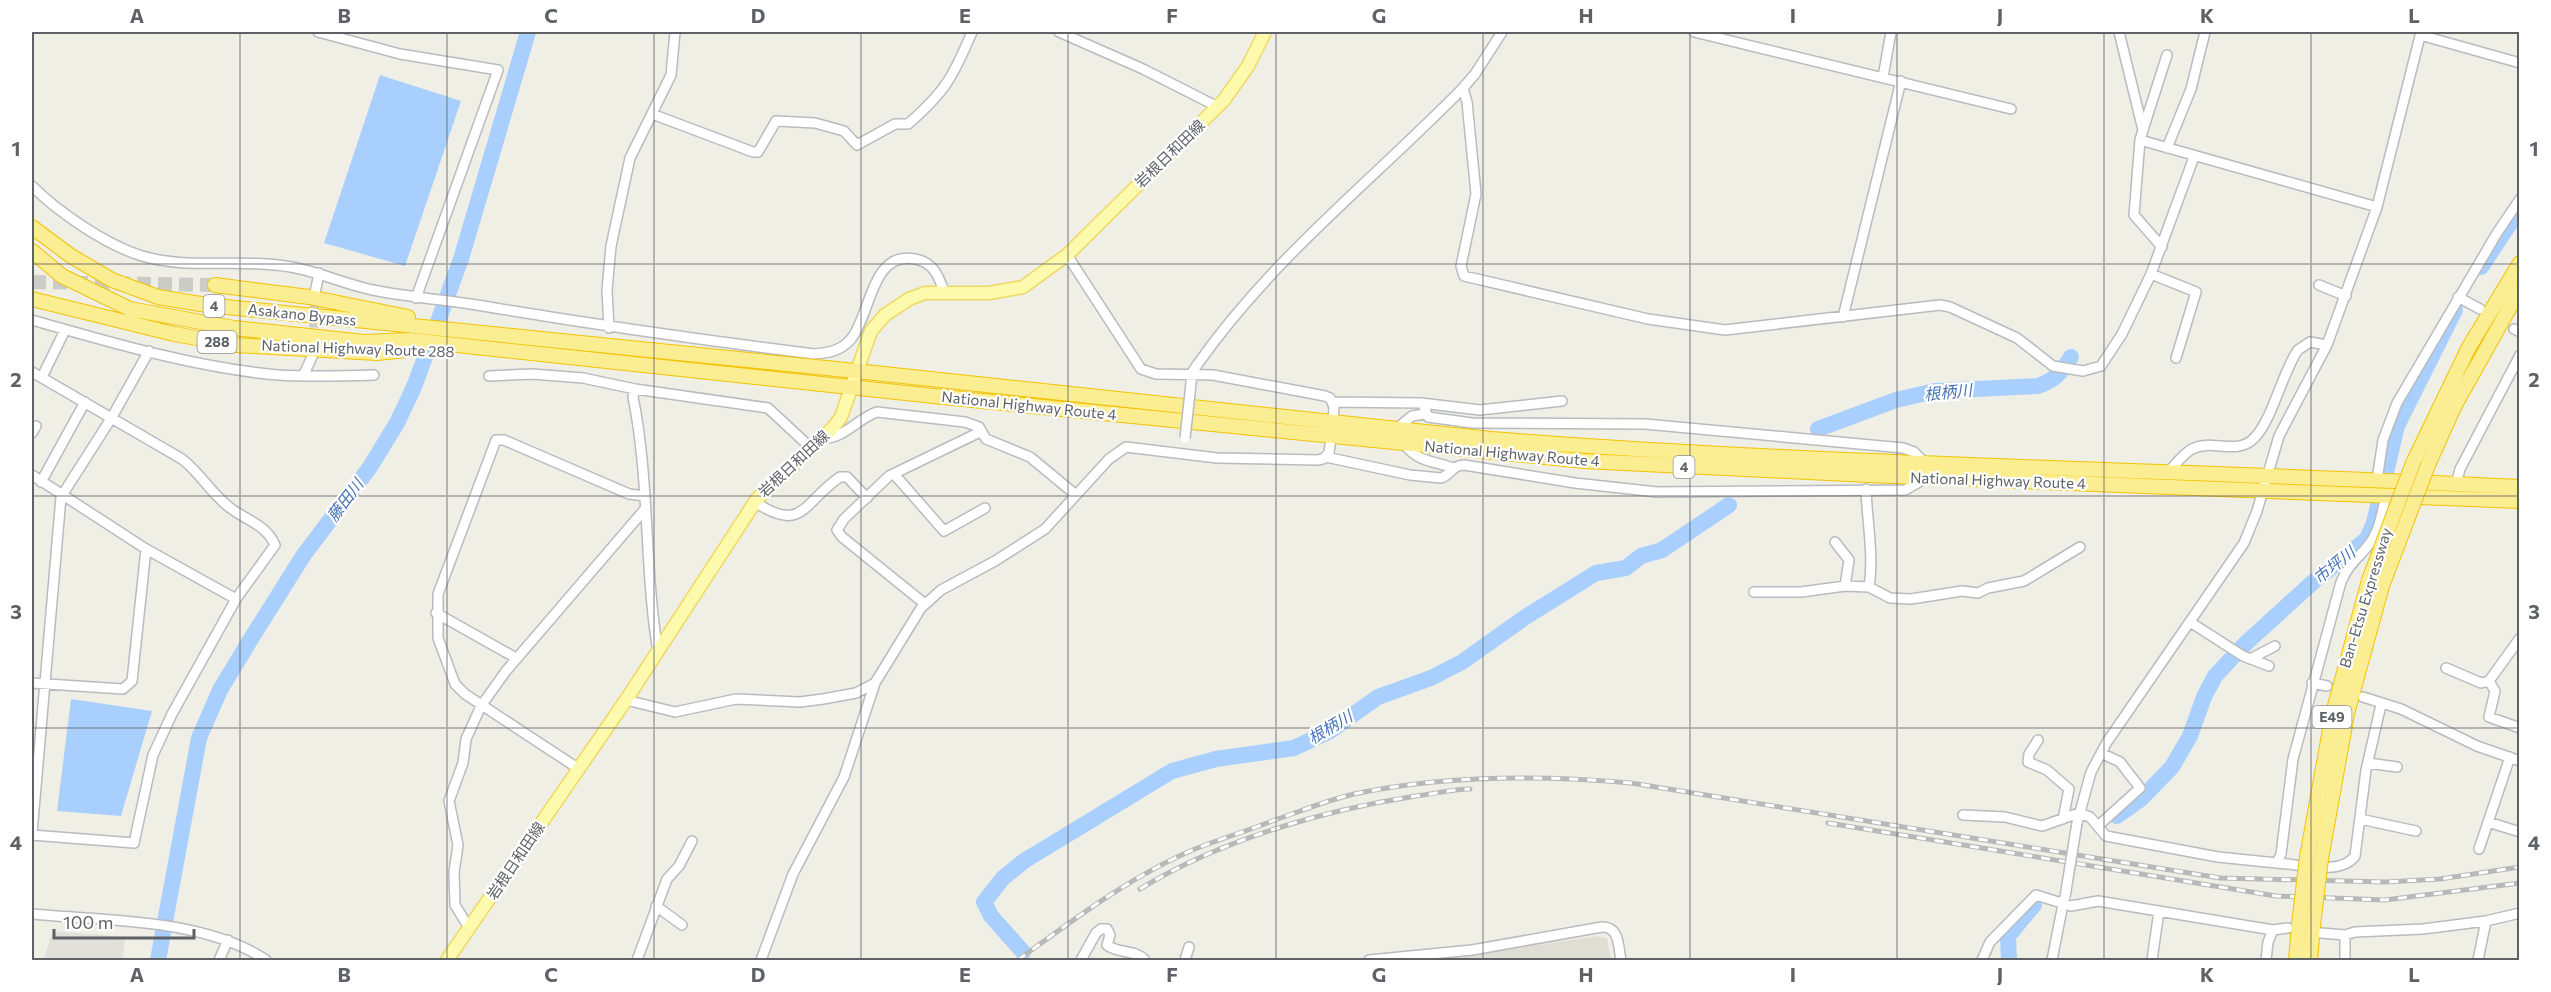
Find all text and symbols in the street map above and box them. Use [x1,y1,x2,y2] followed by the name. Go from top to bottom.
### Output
[130,3,144,27] text: A
[337,3,351,27] text: B
[544,3,558,27] text: C
[751,3,765,27] text: D
[959,3,971,27] text: E
[1166,3,1178,27] text: F
[1372,3,1386,27] text: G
[1579,3,1594,27] text: H
[1790,3,1796,27] text: I
[1997,3,2003,27] text: J
[2200,3,2214,27] text: K
[2408,3,2420,27] text: L
[1131,116,1208,191] street label: 岩根日和田線
[11,136,21,160] text: 1
[2529,136,2539,160] text: 1
[204,295,224,317] road number: 4
[247,299,357,329] street label: Asakano Bypass
[198,331,236,353] road number: 288
[261,336,455,360] street label: National Highway Route 288
[10,367,22,391] text: 2
[2528,367,2540,391] text: 2
[1923,379,1975,403] water label: 根柄川
[941,387,1117,423] street label: National Highway Route 4
[754,426,832,501] street label: 岩根日和田線
[1424,436,1600,470] street label: National Highway Route 4
[1674,456,1694,478] road number: 4
[1910,468,2086,492] street label: National Highway Route 4
[323,473,368,525] water label: 藤田川
[2335,525,2395,670] street label: Ban-Etsu Expressway
[2309,541,2360,587] water label: 市坪川
[10,599,22,623] text: 3
[2528,599,2540,623] text: 3
[1304,705,1357,747] water label: 根柄川
[2312,706,2352,728] road number: E49
[483,818,548,903] street label: 岩根日和田線
[10,830,22,854] text: 4
[2528,830,2540,854] text: 4
[54,902,194,940] scale bar
[63,911,113,933] text: 100 m
[130,962,144,986] text: A
[337,962,351,986] text: B
[544,962,558,986] text: C
[751,962,765,986] text: D
[959,962,971,986] text: E
[1166,962,1178,986] text: F
[1372,962,1386,986] text: G
[1579,962,1594,986] text: H
[1790,962,1796,986] text: I
[1997,962,2003,986] text: J
[2200,962,2214,986] text: K
[2408,962,2420,986] text: L

